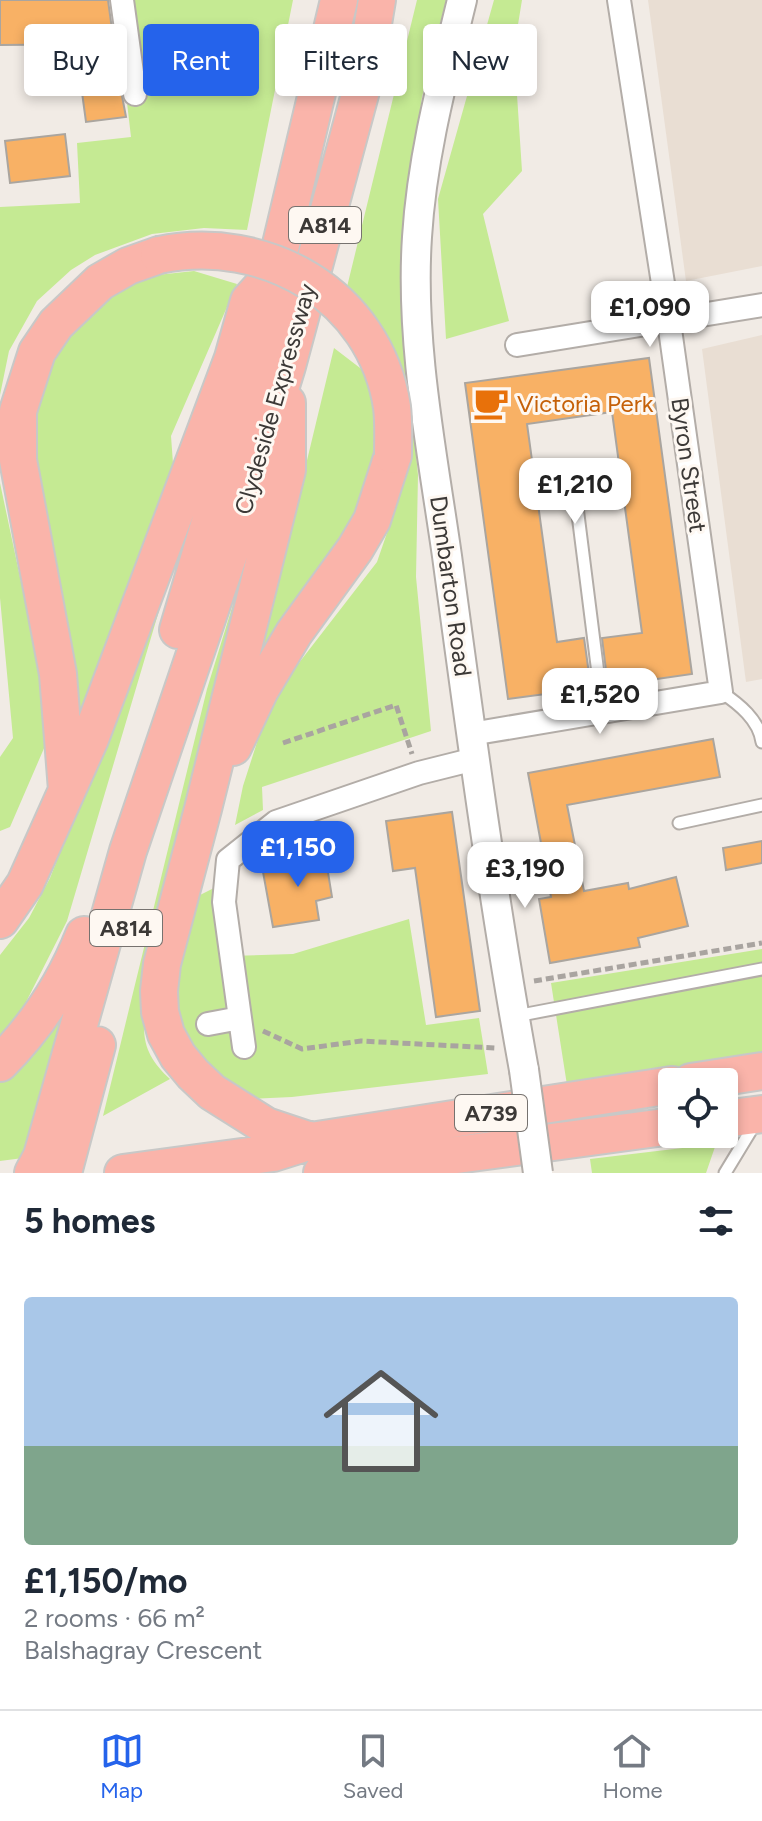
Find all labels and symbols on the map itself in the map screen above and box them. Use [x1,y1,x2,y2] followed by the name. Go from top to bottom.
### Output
[289,207,361,243] road number: A814
[228,280,322,518] street label: Clydeside Expressway
[585,281,715,349] pin: £1,090
[472,384,510,422] cafe icon: Victoria Perk
[517,389,654,418] place label: Victoria Perk
[665,396,713,534] street label: Byron Street
[510,458,640,526] pin: £1,210
[424,494,478,678] street label: Dumbarton Road
[535,668,665,736] pin: £1,520
[233,821,363,889] pin: £1,150
[460,842,590,910] pin: £3,190
[90,910,162,946] road number: A814
[455,1095,527,1131] road number: A739

